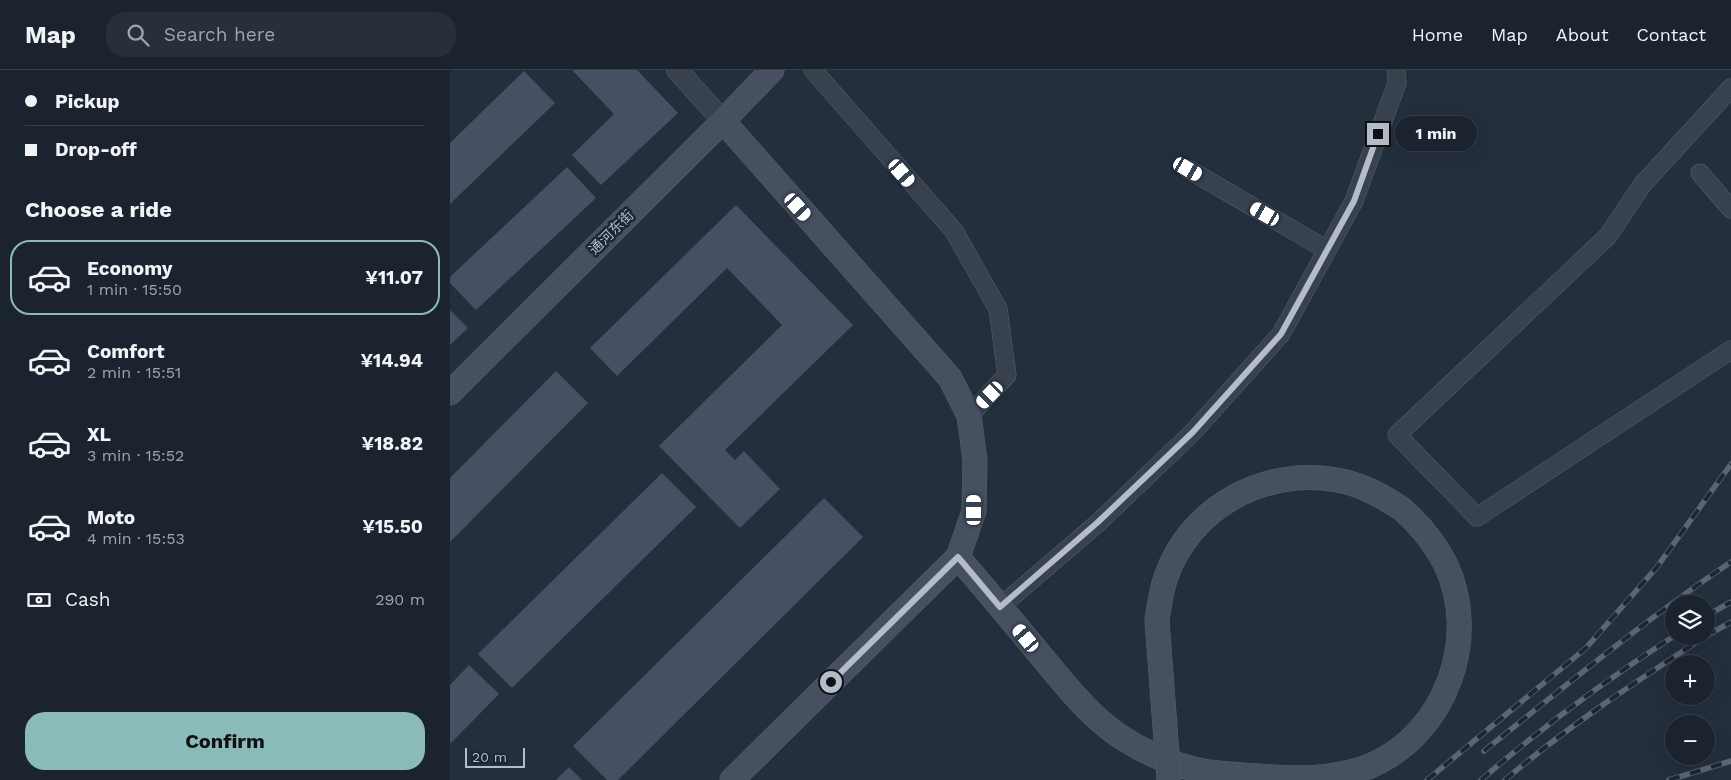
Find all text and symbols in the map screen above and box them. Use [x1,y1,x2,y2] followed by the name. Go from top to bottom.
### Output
[106,12,456,57] search box
[25,21,76,49] text: Map
[124,21,152,49] icon: search
[164,23,275,46] text: Search here
[1412,24,1463,45] text: Home
[1491,24,1528,45] text: Map
[1556,24,1608,45] text: About
[1636,24,1706,45] text: Contact
[55,90,119,113] text: Pickup
[1396,116,1478,152] callout: 1 min
[1367,123,1389,145] route end
[1415,124,1457,143] text: 1 min
[55,138,137,161] text: Drop-off
[1171,155,1204,183] car
[886,157,917,189] car
[782,191,813,223] car
[25,197,172,222] text: Choose a ride
[1248,200,1281,228] car
[586,207,636,257] street label: 通河东街
[27,255,72,300] icon: car
[87,257,172,280] text: Economy
[365,266,423,289] text: ¥11.07
[87,280,182,299] text: 1 min · 15:50
[27,338,72,383] icon: car
[87,340,165,363] text: Comfort
[360,349,423,372] text: ¥14.94
[87,363,181,382] text: 2 min · 15:51
[974,379,1005,411] car
[27,421,72,466] icon: car
[87,423,111,446] text: XL
[361,432,423,455] text: ¥18.82
[87,446,184,465] text: 3 min · 15:52
[966,495,981,525] car
[27,504,72,549] icon: car
[87,506,135,529] text: Moto
[362,515,423,538] text: ¥15.50
[87,529,185,548] text: 4 min · 15:53
[25,586,53,614] icon: cash
[65,588,111,611] text: Cash
[375,590,425,609] text: 290 m
[1665,595,1715,765] map controls
[1665,595,1715,645] button: layers
[1010,622,1041,654] car
[1665,655,1715,705] button: +
[820,671,842,693] route start
[25,712,425,770] button: Confirm
[1665,715,1715,765] button: −
[465,745,525,768] scale bar
[472,749,507,765] text: 20 m

